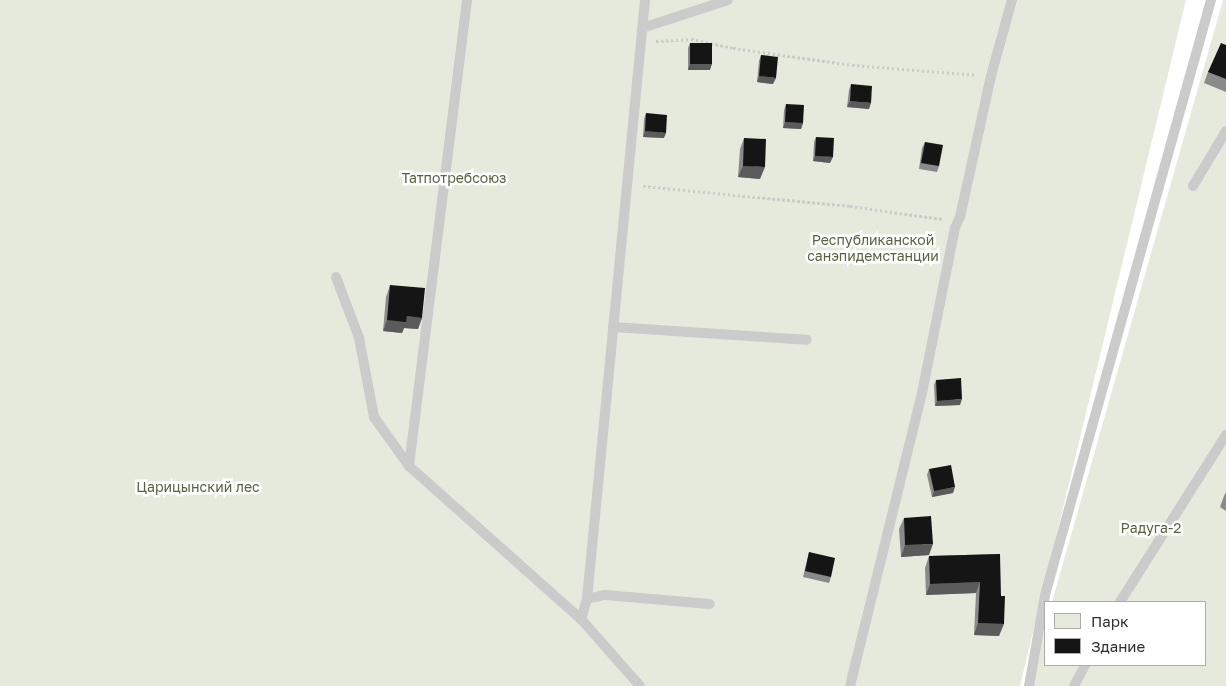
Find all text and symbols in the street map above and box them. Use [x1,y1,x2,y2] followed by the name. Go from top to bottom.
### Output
[402,170,506,186] park label: Татпотребсоюз
[807,232,939,264] park label: Республиканской санэпидемстанции
[136,479,260,495] park label: Царицынский лес
[1121,520,1181,536] park label: Радуга-2
[1044,601,1206,666] legend
[1091,612,1129,630] text: Парк
[1091,637,1145,655] text: Здание

